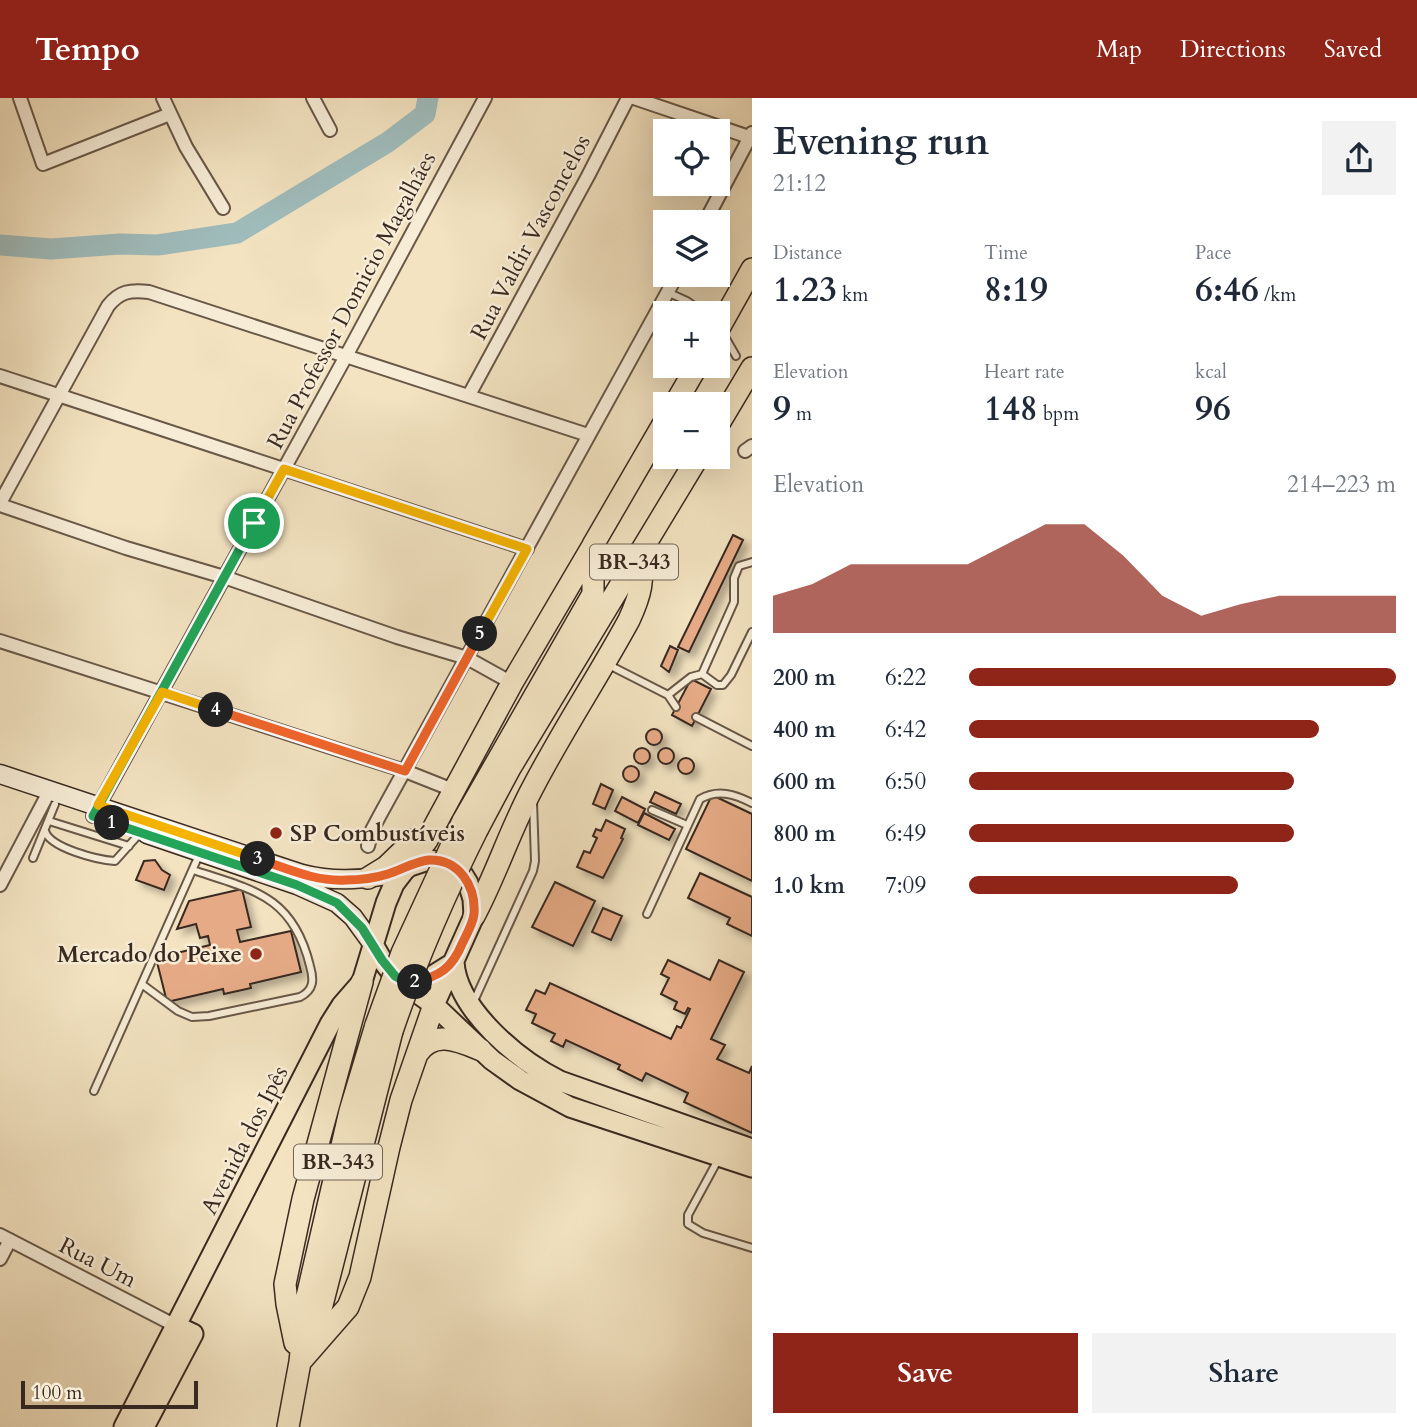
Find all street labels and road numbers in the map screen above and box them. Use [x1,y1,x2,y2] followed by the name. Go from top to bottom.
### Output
[463,129,598,345] street label: Rua Valdir Vasconcelos
[260,146,443,454] street label: Rua Professor Domicio Magalhães
[590,545,678,580] road number: BR-343
[194,1061,295,1220] street label: Avenida dos Ipês
[294,1144,382,1180] road number: BR-343
[54,1230,142,1295] street label: Rua Um

